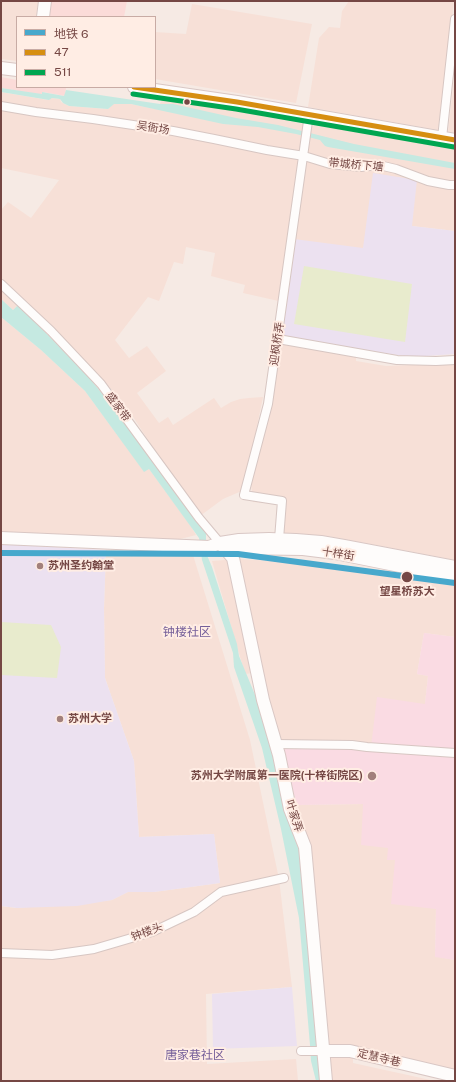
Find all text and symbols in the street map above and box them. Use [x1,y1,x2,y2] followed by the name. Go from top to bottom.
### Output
[16,16,156,88] legend
[54,27,88,41] text: 地铁 6
[54,45,69,59] text: 47
[54,65,71,79] text: 511
[182,97,192,107] unlabelled marker
[136,119,170,137] street label: 吴衙场
[328,156,384,174] street label: 带城桥下塘
[267,321,287,367] street label: 迎枫桥弄
[103,390,133,424] street label: 盛家带
[321,545,355,563] street label: 十梓街
[48,559,114,573] place label: 苏州圣约翰堂
[35,561,45,571] marker: 苏州圣约翰堂
[400,570,414,584] marker: 望星桥苏大
[380,585,434,599] place label: 望星桥苏大
[163,625,211,639] district label: 钟楼社区
[68,712,112,726] place label: 苏州大学
[55,714,65,724] marker: 苏州大学
[191,769,363,783] place label: 苏州大学附属第一医院(十梓街院区)
[366,770,378,782] marker: 苏州大学附属第一医院(十梓街院区)
[283,798,305,834] street label: 叶家弄
[129,920,165,944] street label: 钟楼头
[356,1047,402,1069] street label: 定慧寺巷
[165,1048,225,1062] district label: 唐家巷社区

